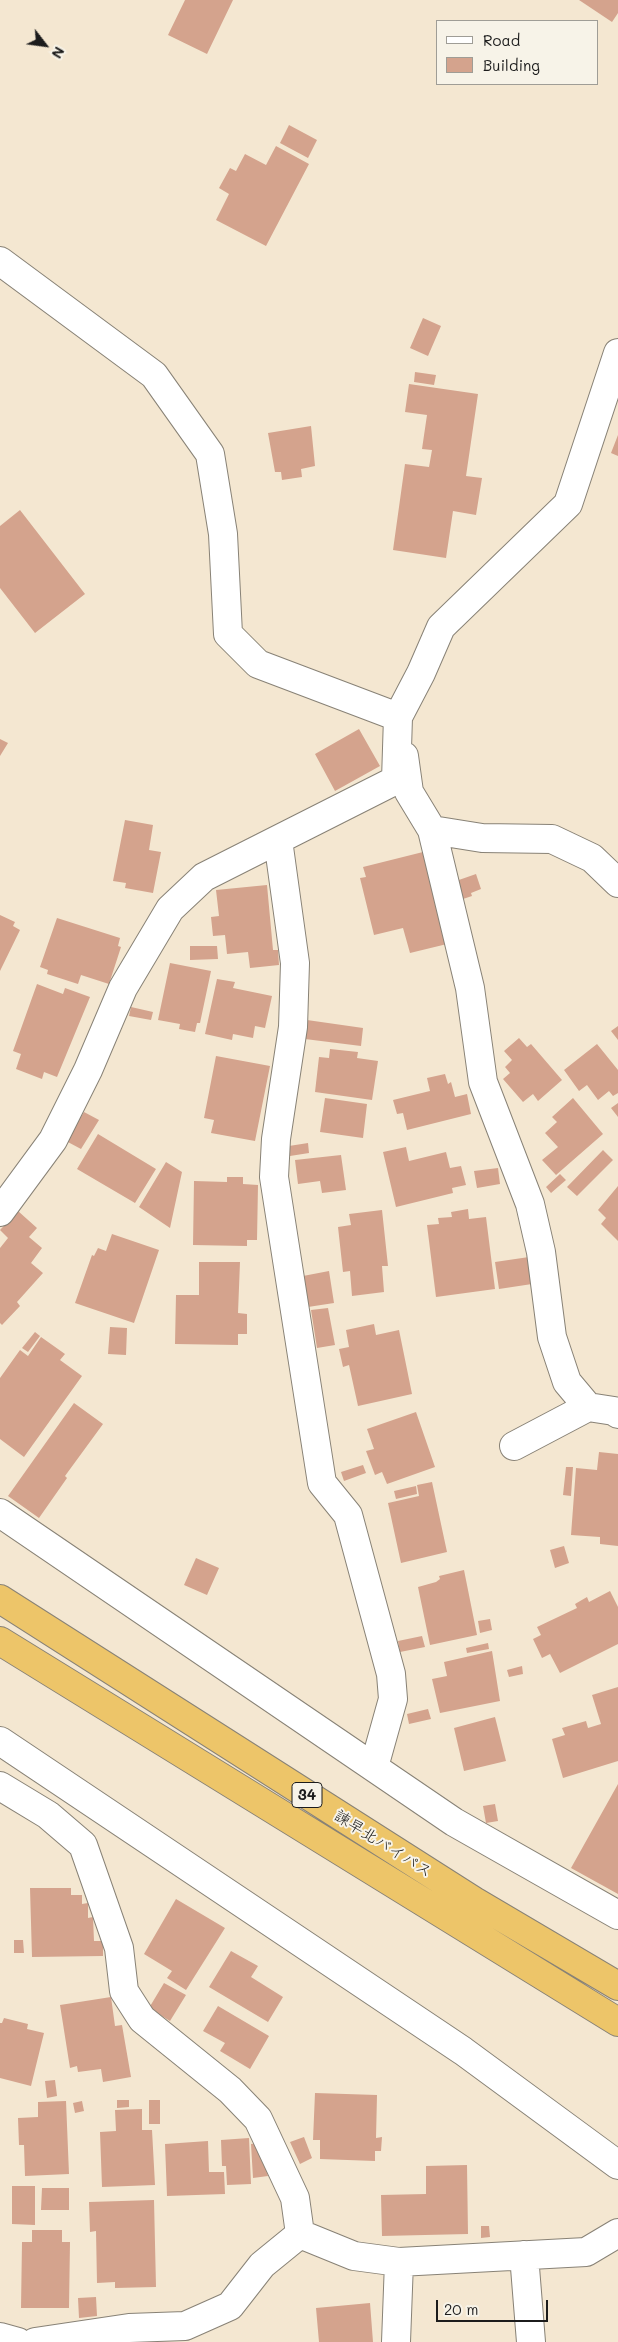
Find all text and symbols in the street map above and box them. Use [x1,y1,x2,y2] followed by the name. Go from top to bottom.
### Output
[20,20,70,70] north arrow
[436,20,598,85] legend
[483,30,520,50] text: Road
[48,43,69,62] text: N
[483,55,540,75] text: Building
[292,1782,322,1808] road number: 34
[330,1806,436,1882] street label: 諫早北バイパス
[438,2290,550,2322] scale bar
[444,2299,478,2319] text: 20 m

